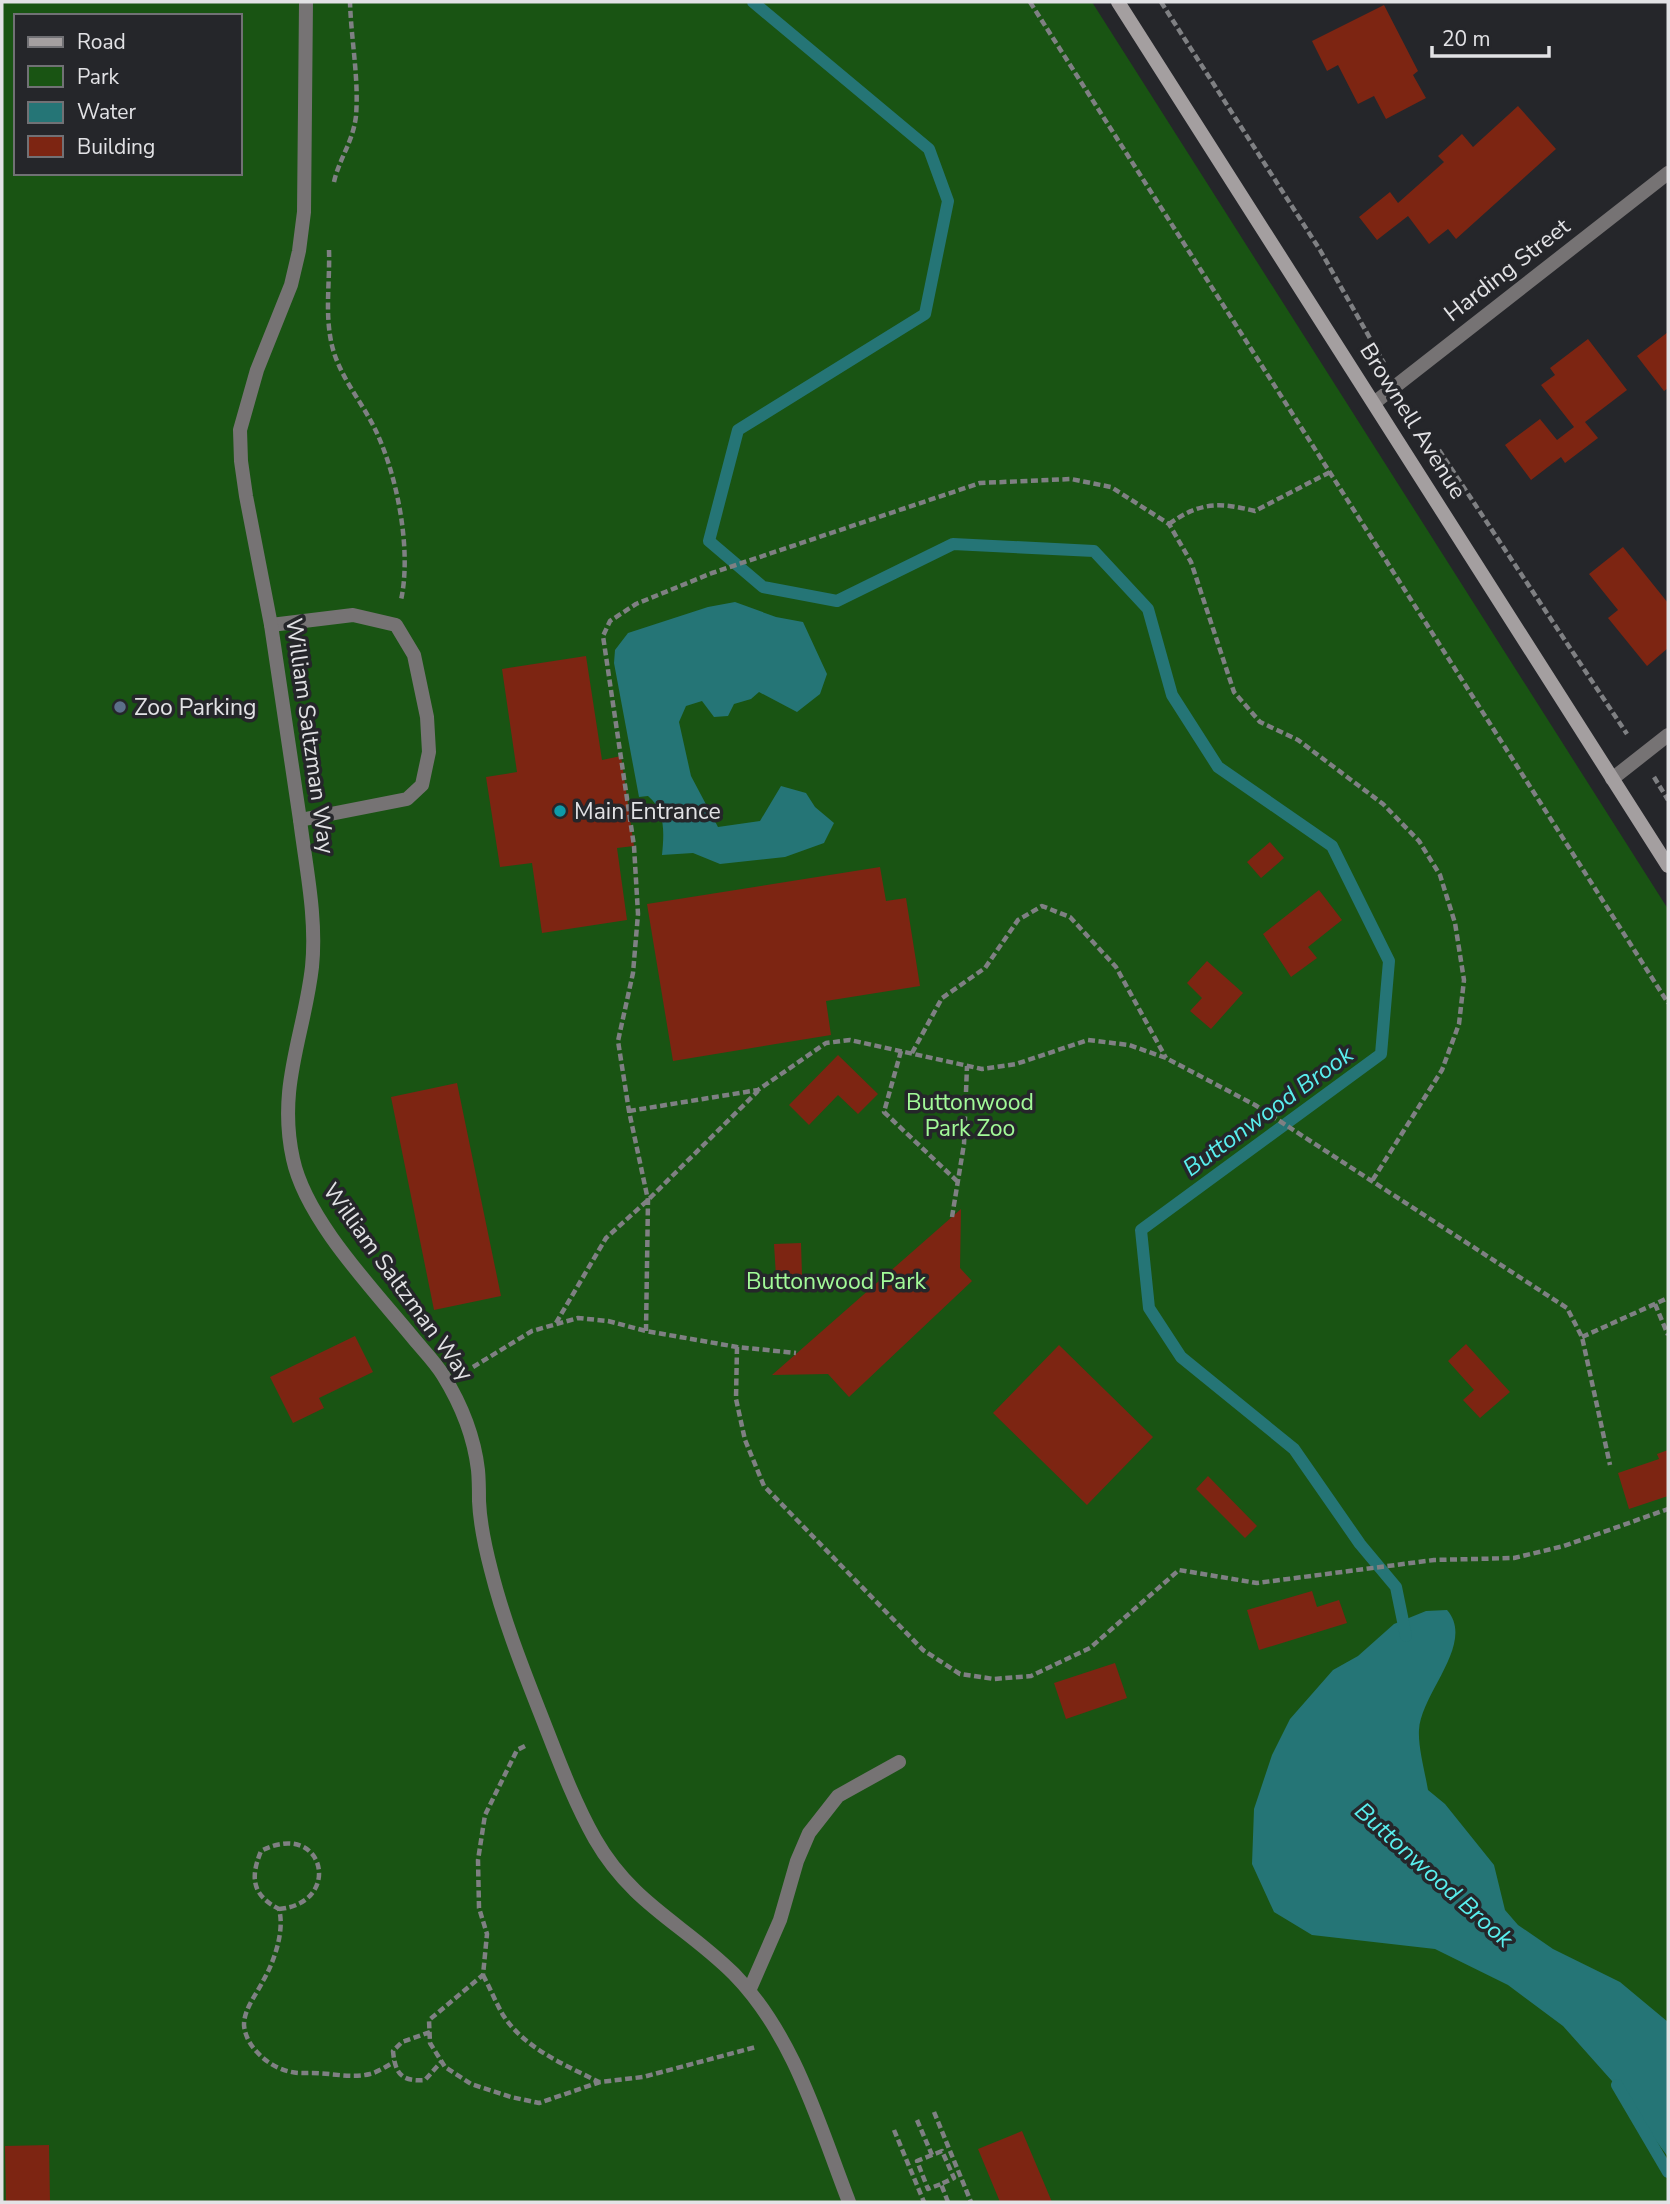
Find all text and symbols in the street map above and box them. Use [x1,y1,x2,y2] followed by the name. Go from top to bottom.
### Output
[14,14,242,175] legend
[1432,14,1549,58] scale bar
[1442,25,1491,53] text: 20 m
[77,28,126,56] text: Road
[77,63,119,91] text: Park
[77,98,136,126] text: Water
[77,133,155,161] text: Building
[1438,210,1577,329] street label: Harding Street
[1353,337,1473,505] street label: Brownell Avenue
[278,616,342,856] street label: William Saltzman Way
[134,692,257,723] place label: Zoo Parking
[112,699,128,715] marker: Zoo Parking
[574,796,721,827] place label: Main Entrance
[552,803,568,819] marker: Main Entrance
[1176,1038,1360,1184] water label: Buttonwood Brook
[906,1087,1034,1144] park label: Buttonwood Park Zoo
[316,1177,481,1387] street label: William Saltzman Way
[746,1266,926,1297] park label: Buttonwood Park
[1348,1795,1521,1956] water label: Buttonwood Brook

